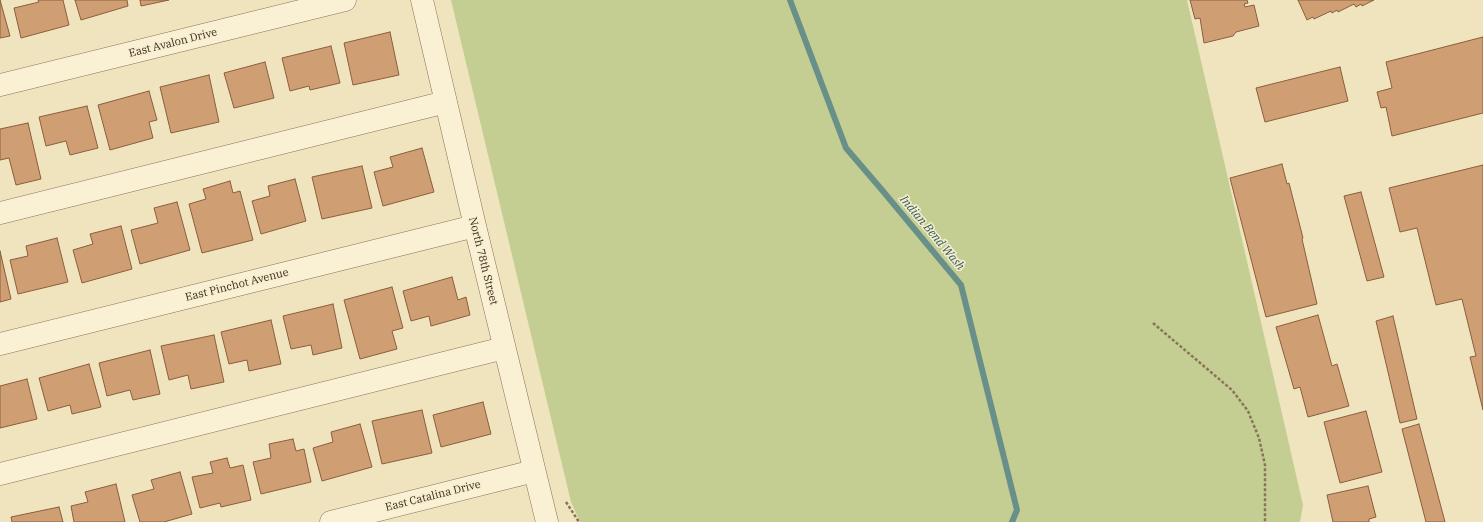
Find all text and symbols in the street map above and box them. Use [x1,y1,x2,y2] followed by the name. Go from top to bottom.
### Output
[127,26,219,60] street label: East Avalon Drive
[897,193,967,273] water label: Indian Bend Wash
[466,216,500,306] street label: North 78th Street
[184,266,290,304] street label: East Pinchot Avenue
[384,478,482,514] street label: East Catalina Drive

